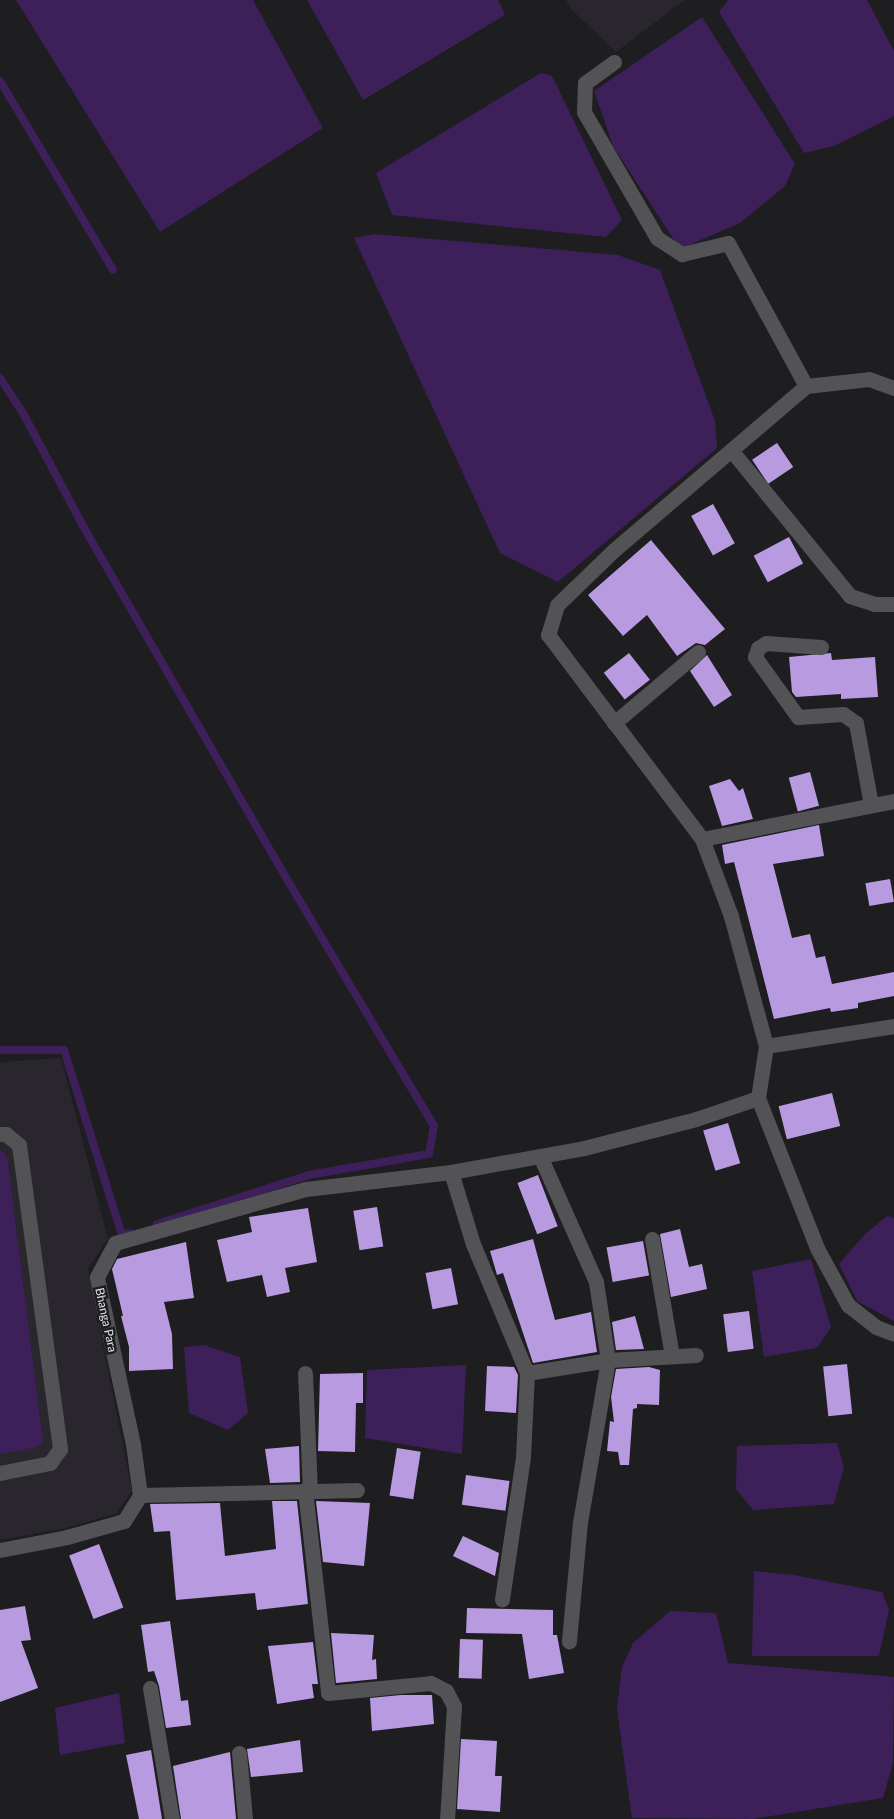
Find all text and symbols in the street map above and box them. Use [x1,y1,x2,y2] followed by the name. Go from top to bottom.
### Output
[92,1286,120,1354] street label: Bhanga Para

